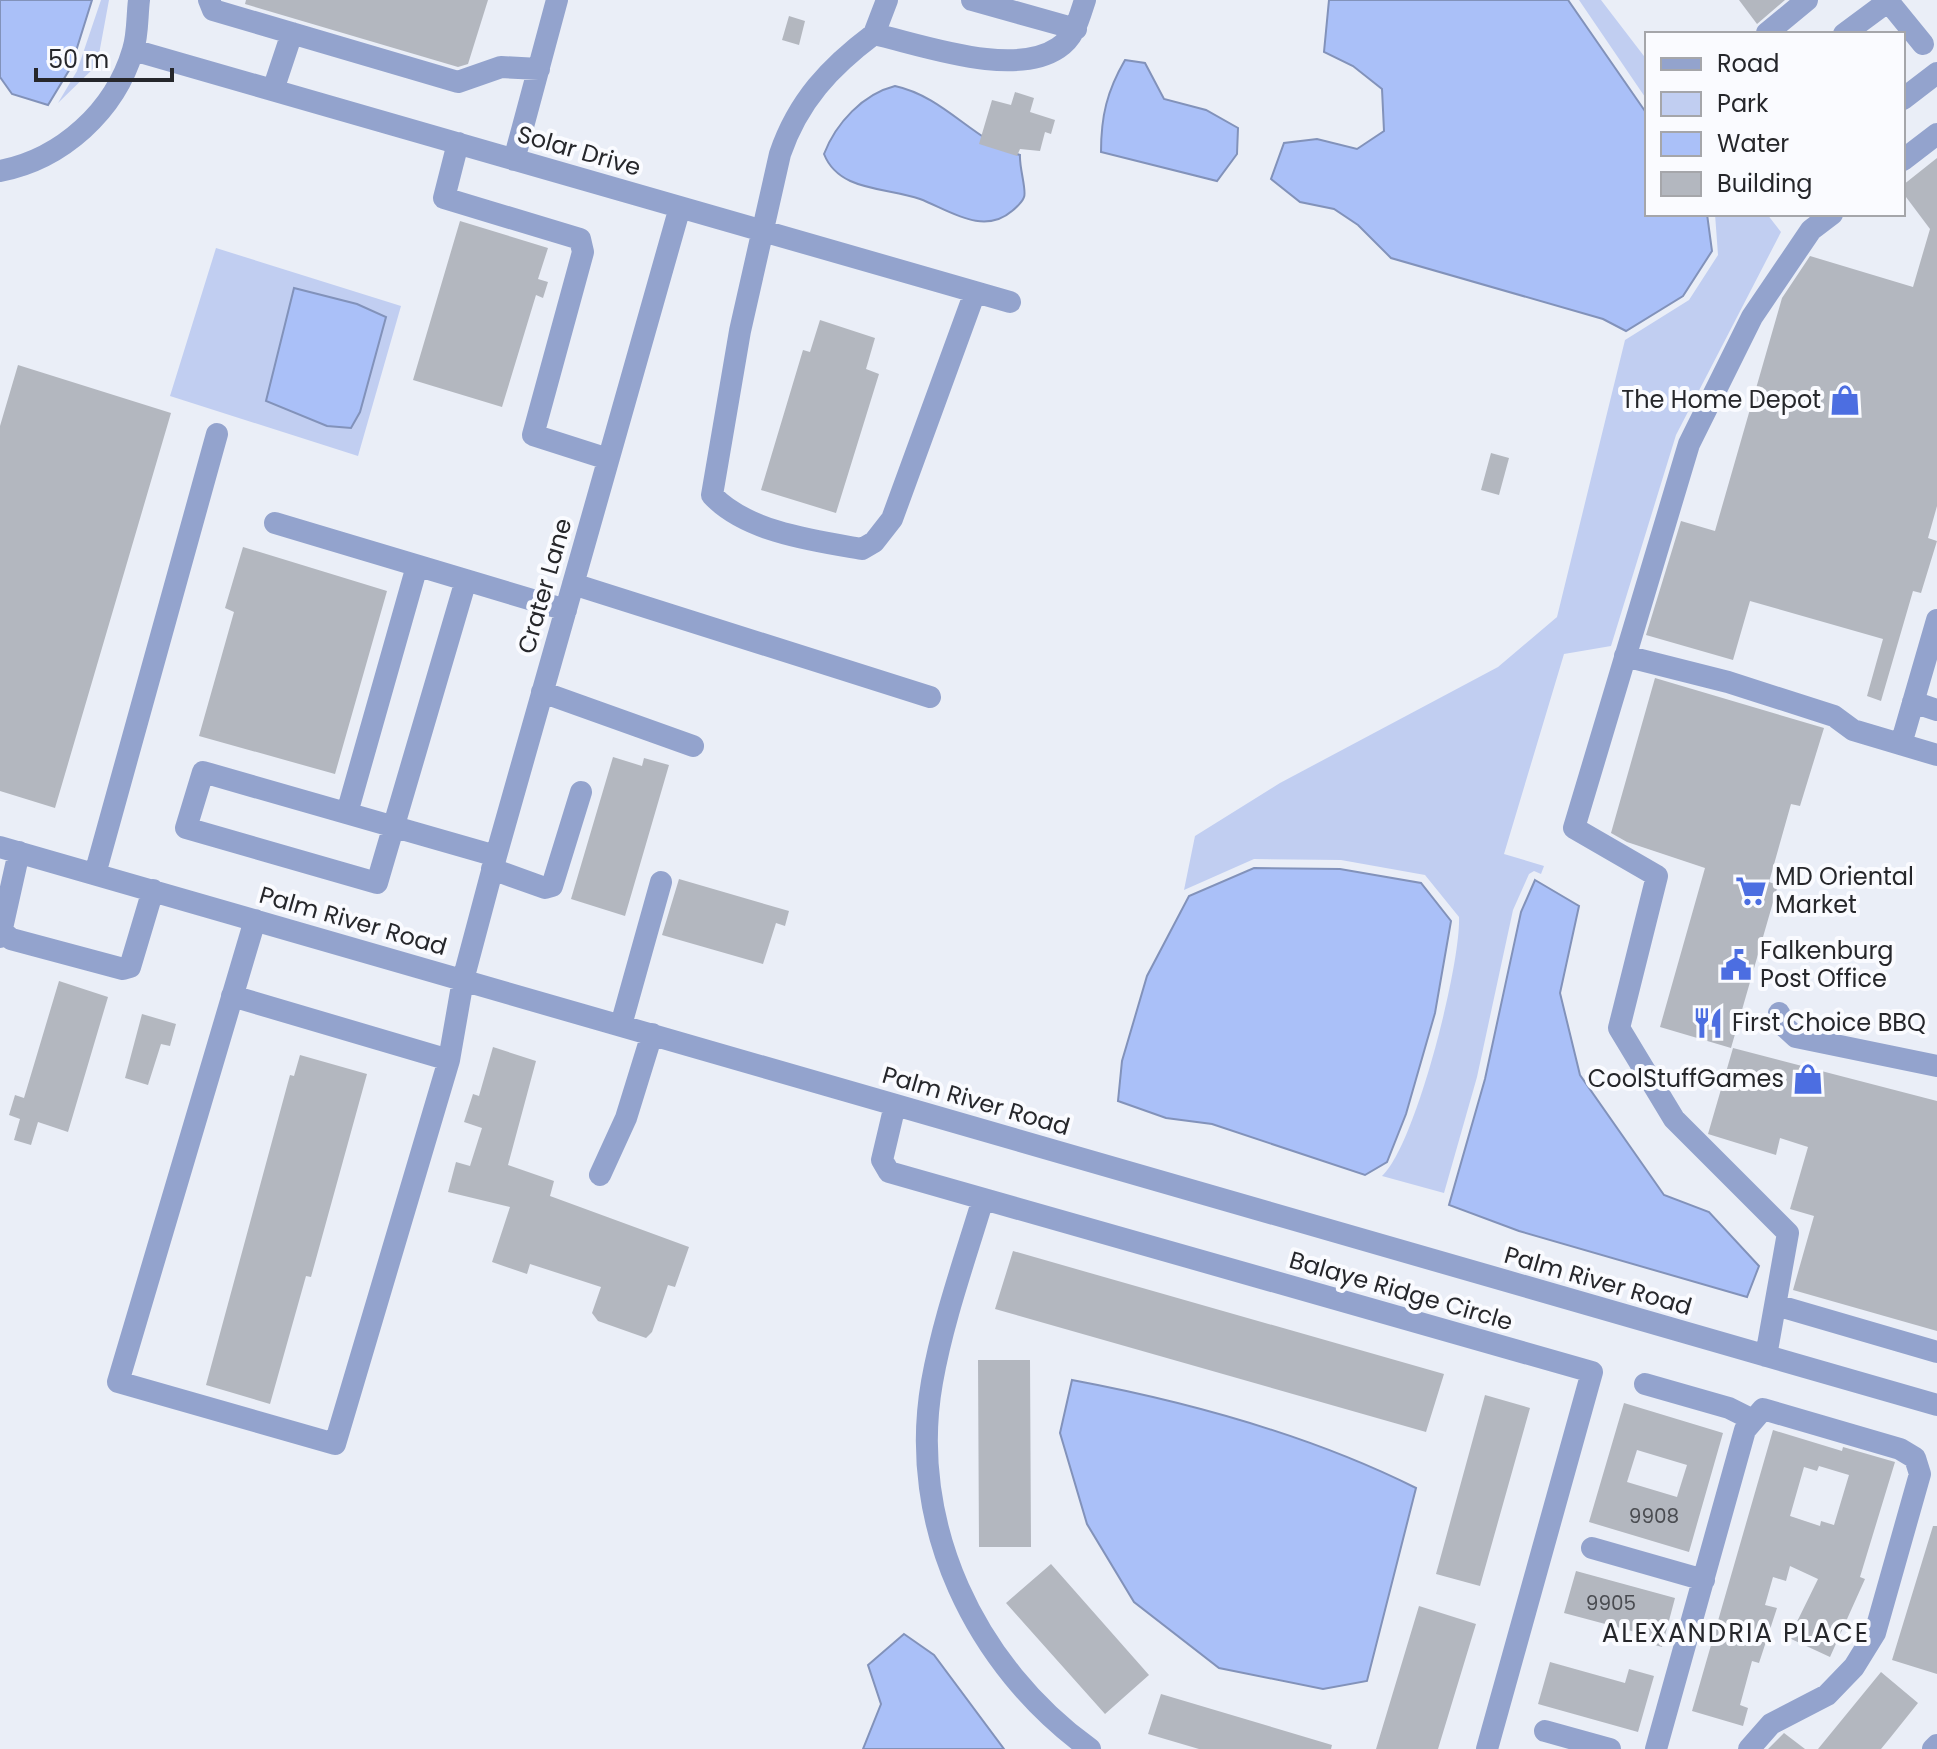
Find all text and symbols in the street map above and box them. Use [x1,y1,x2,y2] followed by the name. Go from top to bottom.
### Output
[36,32,172,82] scale bar
[1645,32,1905,216] legend
[48,43,109,76] text: 50 m
[1717,47,1779,80] text: Road
[1717,87,1769,120] text: Park
[513,117,645,184] street label: Solar Drive
[1717,127,1789,160] text: Water
[1717,167,1813,200] text: Building
[1621,383,1821,416] place label: The Home Depot
[1828,383,1862,417] shop icon: The Home Depot
[509,514,580,657] street label: Crater Lane
[1775,860,1914,921] place label: MD Oriental Market
[1734,874,1768,908] supermarket icon: MD Oriental Market
[255,878,451,963] street label: Palm River Road
[1760,934,1894,995] place label: Falkenburg Post Office
[1719,948,1753,982] public building icon: Falkenburg Post Office
[1691,1006,1725,1040] restaurant icon: First Choice BBQ
[1732,1006,1926,1039] place label: First Choice BBQ
[878,1058,1074,1143] street label: Palm River Road
[1588,1062,1784,1095] place label: CoolStuffGames
[1791,1062,1825,1096] shop icon: CoolStuffGames
[1500,1238,1696,1323] street label: Palm River Road
[1286,1243,1517,1338] street label: Balaye Ridge Circle
[1629,1502,1679,1530] house number: 9908
[1586,1589,1636,1617] house number: 9905
[1602,1615,1870,1651] district label: ALEXANDRIA PLACE

